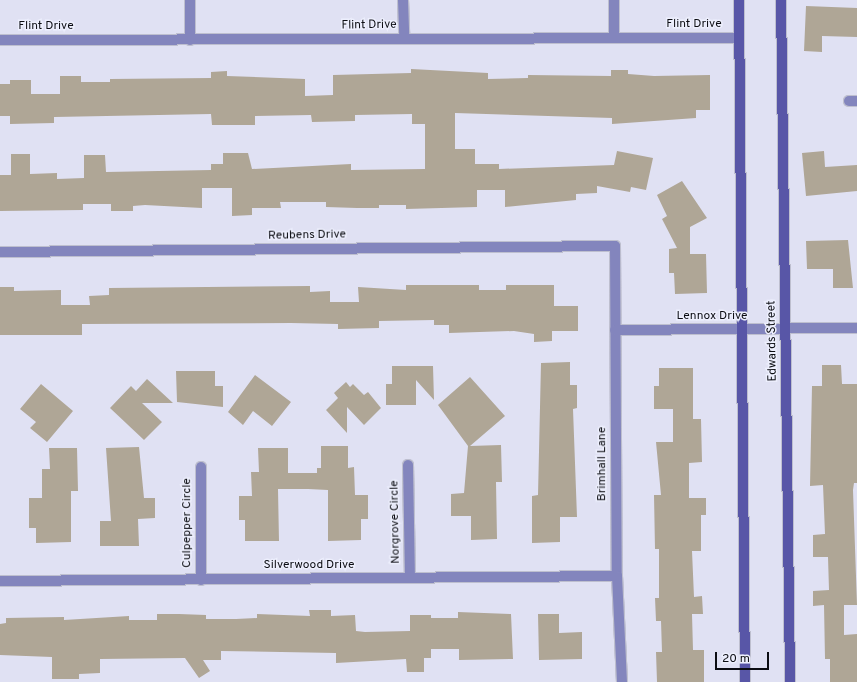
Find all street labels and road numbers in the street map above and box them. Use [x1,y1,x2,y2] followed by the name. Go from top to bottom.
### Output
[341,18,397,34] street label: Flint Drive
[666,18,722,32] street label: Flint Drive
[18,20,74,34] street label: Flint Drive
[268,228,346,244] street label: Reubens Drive
[765,300,781,382] street label: Edwards Street
[676,310,748,324] street label: Lennox Drive
[596,427,610,501] street label: Brimhall Lane
[181,478,195,568] street label: Culpepper Circle
[388,480,404,564] street label: Norgrove Circle
[264,559,354,573] street label: Silverwood Drive

